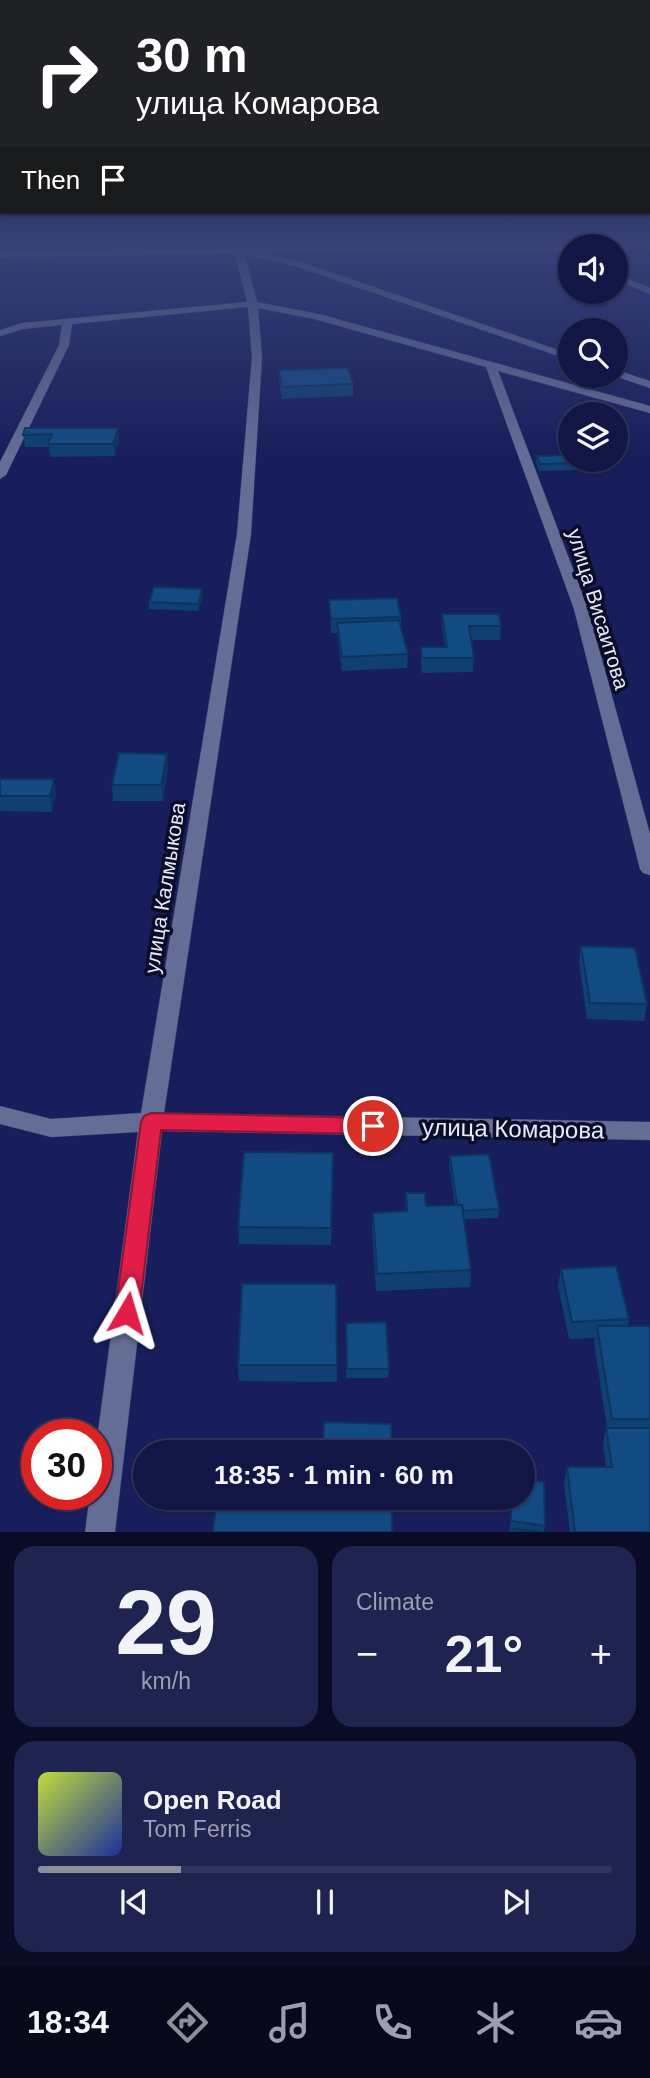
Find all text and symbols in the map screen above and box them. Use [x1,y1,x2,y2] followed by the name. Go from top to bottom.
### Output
[21,28,112,119] icon: right
[136,28,248,82] text: 30 m
[136,85,379,121] text: улица Комарова
[94,161,132,199] icon: arrive
[21,165,80,195] text: Then
[558,234,628,472] map controls
[558,234,628,304] button: sound
[558,318,628,388] button: search
[558,402,628,472] button: layers
[563,526,634,692] street label: улица Висаитова
[140,800,189,975] street label: улица Калмыкова
[343,1096,403,1156] pin
[354,1107,392,1145] icon: arrive
[422,1113,605,1144] street label: улица Комарова
[90,1276,164,1350] position arrow
[21,1419,112,1510] speed limit sign: 30
[214,1460,454,1490] text: 18:35 · 1 min · 60 m
[115,1572,217,1673] text: 29
[356,1589,434,1615] text: Climate
[445,1625,523,1683] text: 21°
[356,1633,378,1675] text: −
[590,1633,612,1675] text: +
[141,1668,191,1694] text: km/h
[143,1785,282,1815] text: Open Road
[143,1816,252,1842] text: Tom Ferris
[115,1883,153,1921] icon: previous
[306,1883,344,1921] icon: pause
[497,1883,535,1921] icon: next
[163,1998,212,2047] icon: directions
[265,1998,314,2047] icon: music
[368,1998,417,2047] icon: phone
[471,1998,520,2047] icon: climate
[574,1998,623,2047] icon: car
[27,2004,109,2040] text: 18:34

